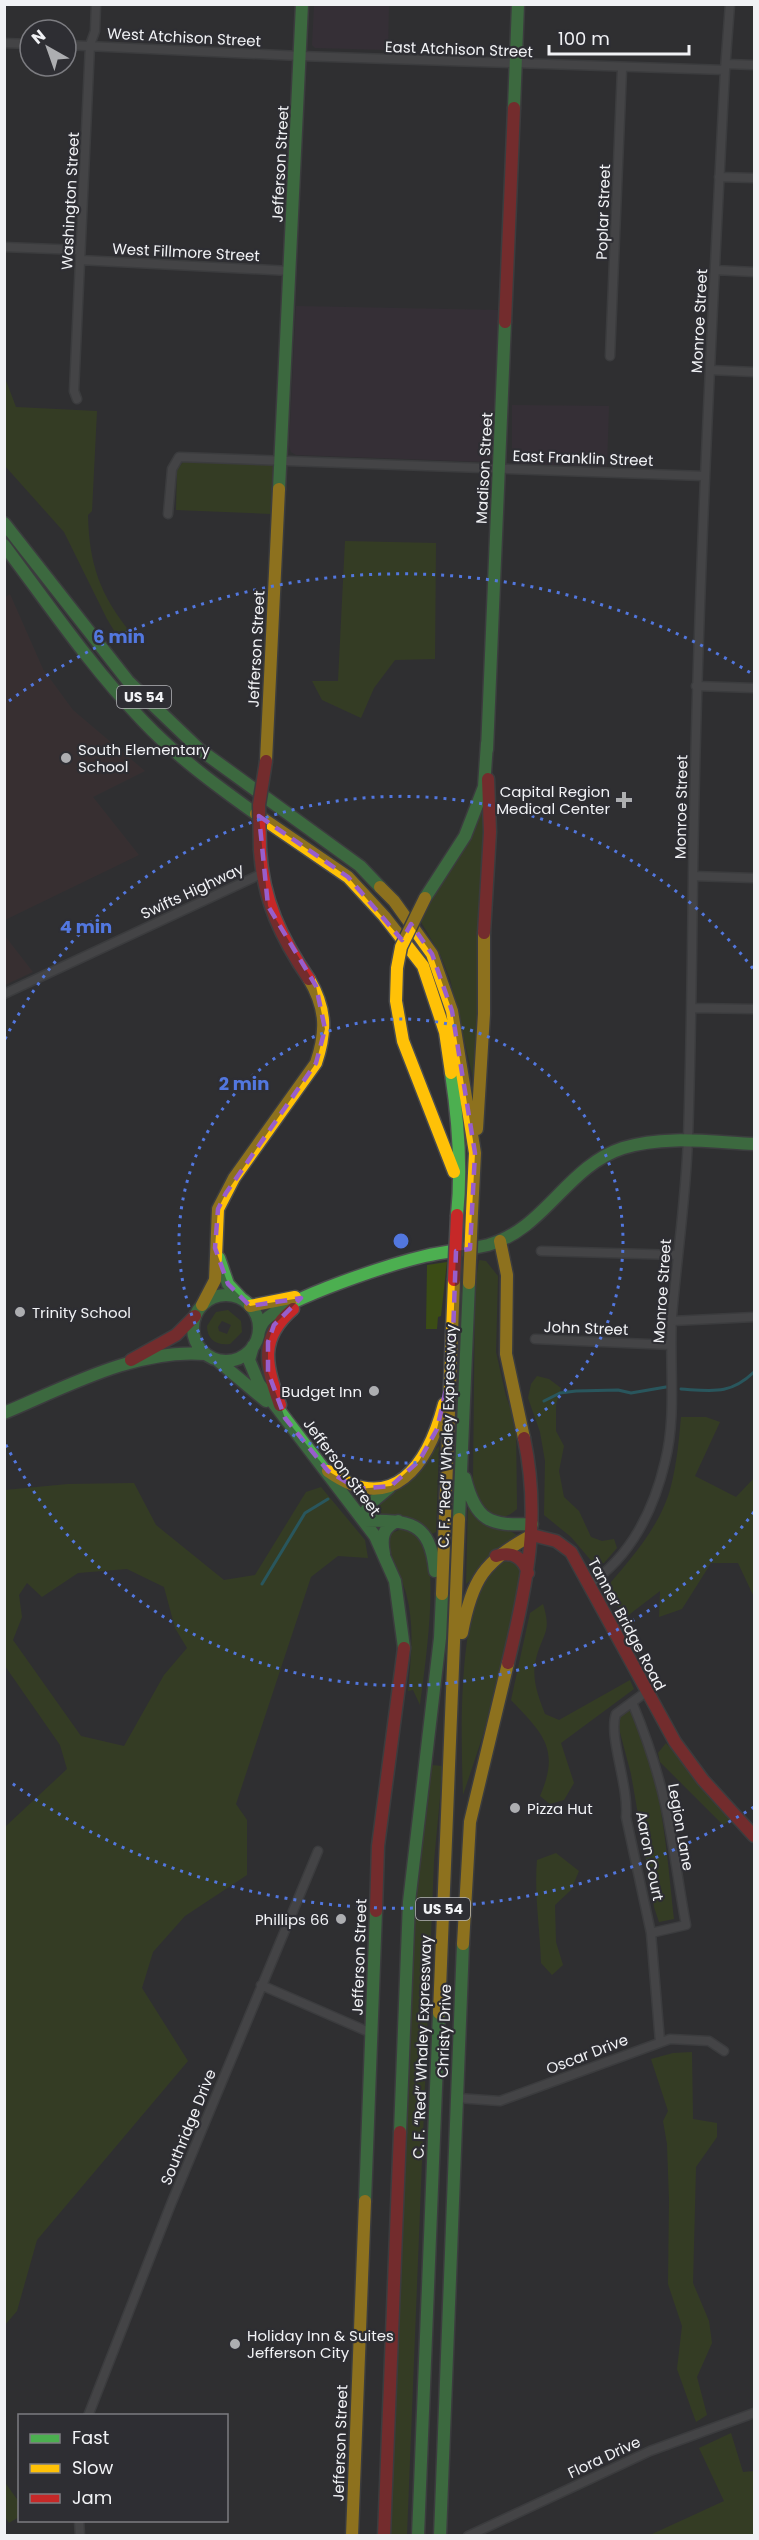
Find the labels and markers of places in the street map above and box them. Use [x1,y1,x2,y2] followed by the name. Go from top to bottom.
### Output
[78,739,210,777] place label: South Elementary School
[59,751,73,765] marker: South Elementary School
[496,781,610,819] place label: Capital Region Medical Center
[615,791,633,809] marker: Capital Region Medical Center
[391,1231,411,1251] centre of rings
[32,1302,131,1323] place label: Trinity School
[13,1305,27,1319] marker: Trinity School
[281,1381,362,1402] place label: Budget Inn
[367,1384,381,1398] marker: Budget Inn
[527,1798,593,1819] place label: Pizza Hut
[508,1801,522,1815] marker: Pizza Hut
[255,1909,329,1930] place label: Phillips 66
[334,1912,348,1926] marker: Phillips 66
[247,2325,394,2363] place label: Holiday Inn & Suites Jefferson City
[228,2337,242,2351] marker: Holiday Inn & Suites Jefferson City

